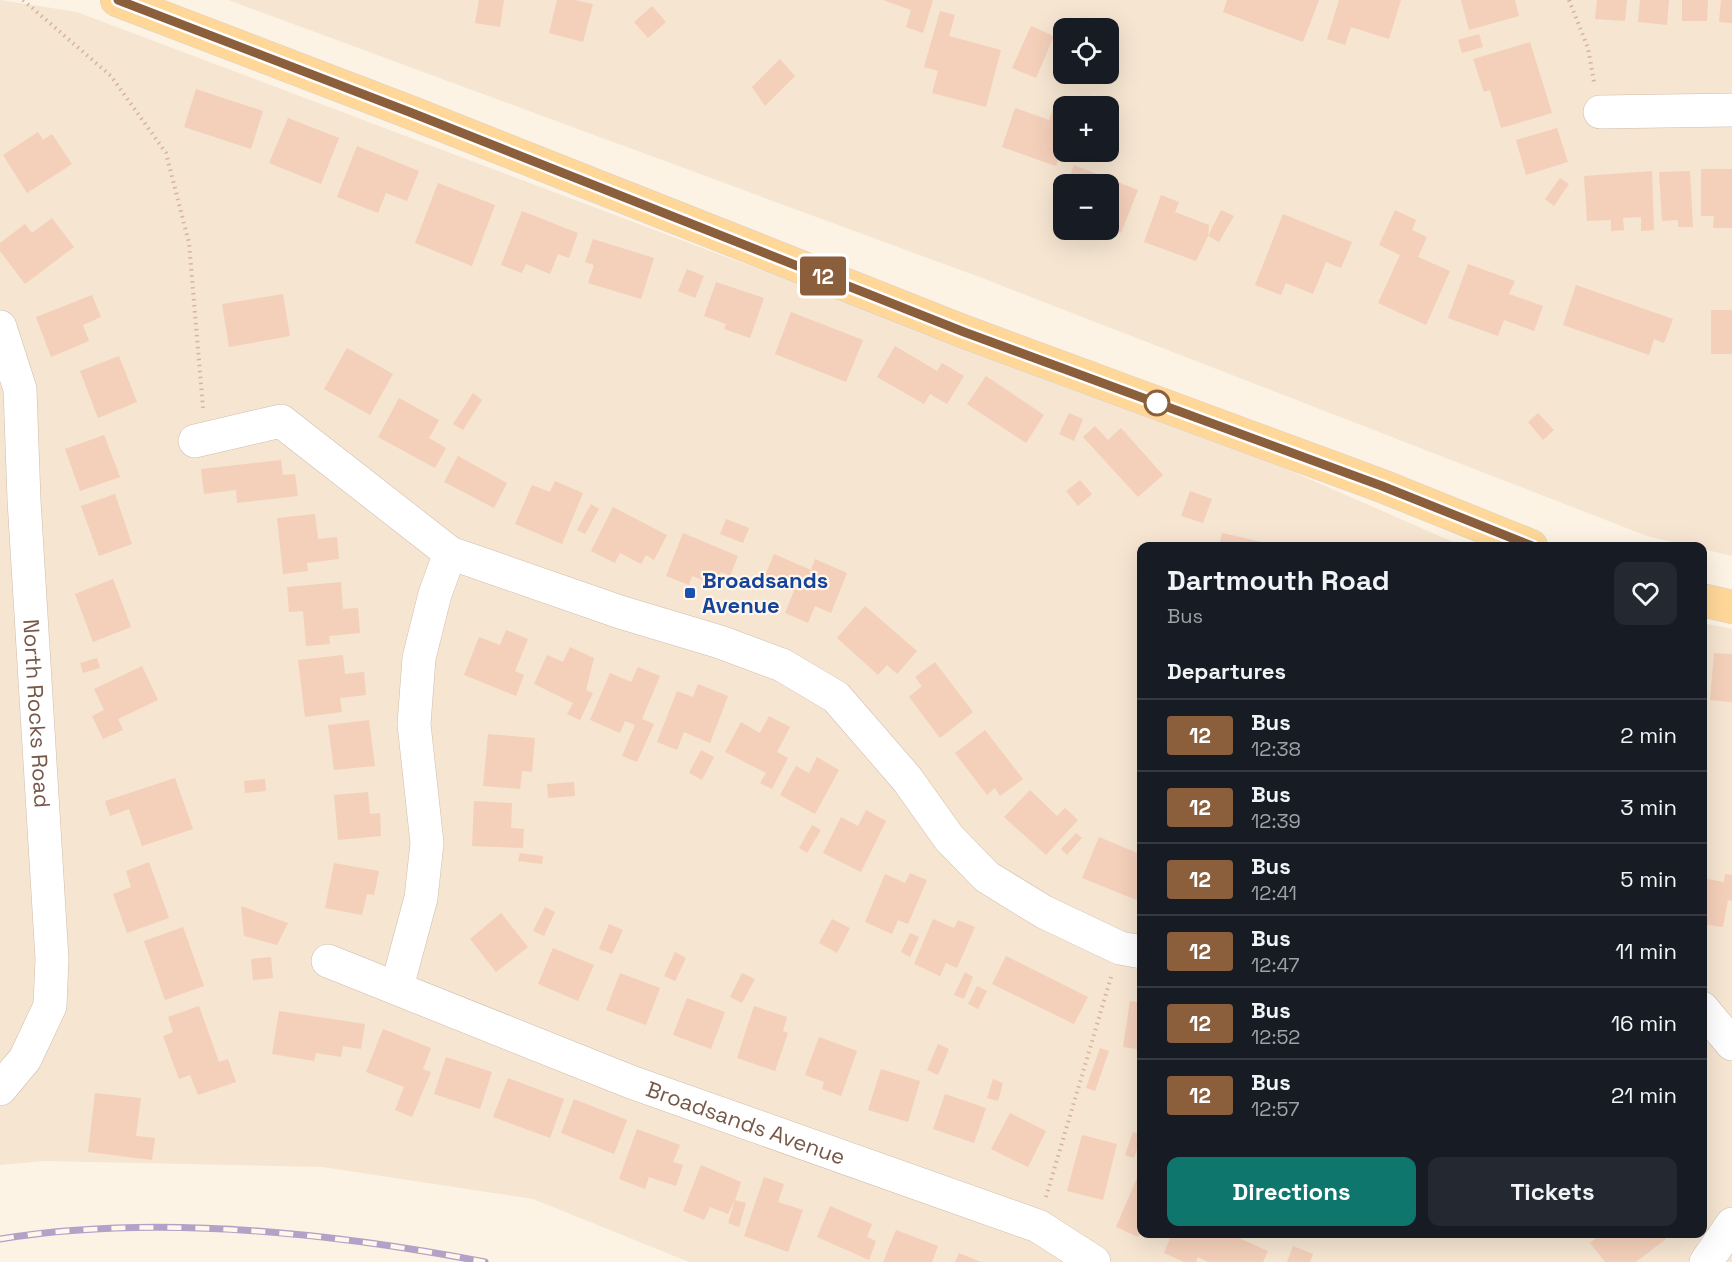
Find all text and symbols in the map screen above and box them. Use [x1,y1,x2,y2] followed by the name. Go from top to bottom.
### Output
[1053,18,1119,240] map controls
[1053,18,1119,84] button: locate
[1053,96,1119,162] button: +
[1053,174,1119,240] button: −
[796,256,850,296] line badge: 12
[812,263,834,290] text: 12
[1144,390,1170,416] unlabelled marker
[1167,562,1390,598] text: Dartmouth Road
[1614,562,1677,625] button: heart
[702,566,828,619] place label: Broadsands Avenue
[683,586,697,600] marker: Broadsands Avenue
[1167,603,1203,629] text: Bus
[17,618,57,809] street label: North Rocks Road
[1167,657,1286,685] text: Departures
[1251,708,1291,736] text: Bus
[1620,721,1677,749] text: 2 min
[1189,722,1211,749] text: 12
[1251,736,1301,762] text: 12:38
[1251,780,1291,808] text: Bus
[1620,793,1677,821] text: 3 min
[1189,794,1211,821] text: 12
[1251,808,1301,834] text: 12:39
[1251,852,1291,880] text: Bus
[1620,865,1677,893] text: 5 min
[1189,866,1211,893] text: 12
[1251,880,1297,906] text: 12:41
[1251,924,1291,952] text: Bus
[1615,937,1677,965] text: 11 min
[1189,938,1211,965] text: 12
[1251,952,1300,978] text: 12:47
[1251,996,1291,1024] text: Bus
[1611,1009,1677,1037] text: 16 min
[1189,1010,1211,1037] text: 12
[1251,1024,1300,1050] text: 12:52
[1251,1068,1291,1096] text: Bus
[643,1075,849,1171] street label: Broadsands Avenue
[1611,1081,1677,1109] text: 21 min
[1189,1082,1211,1109] text: 12
[1251,1096,1300,1122] text: 12:57
[1167,1157,1416,1226] button: Directions
[1428,1157,1677,1226] button: Tickets

